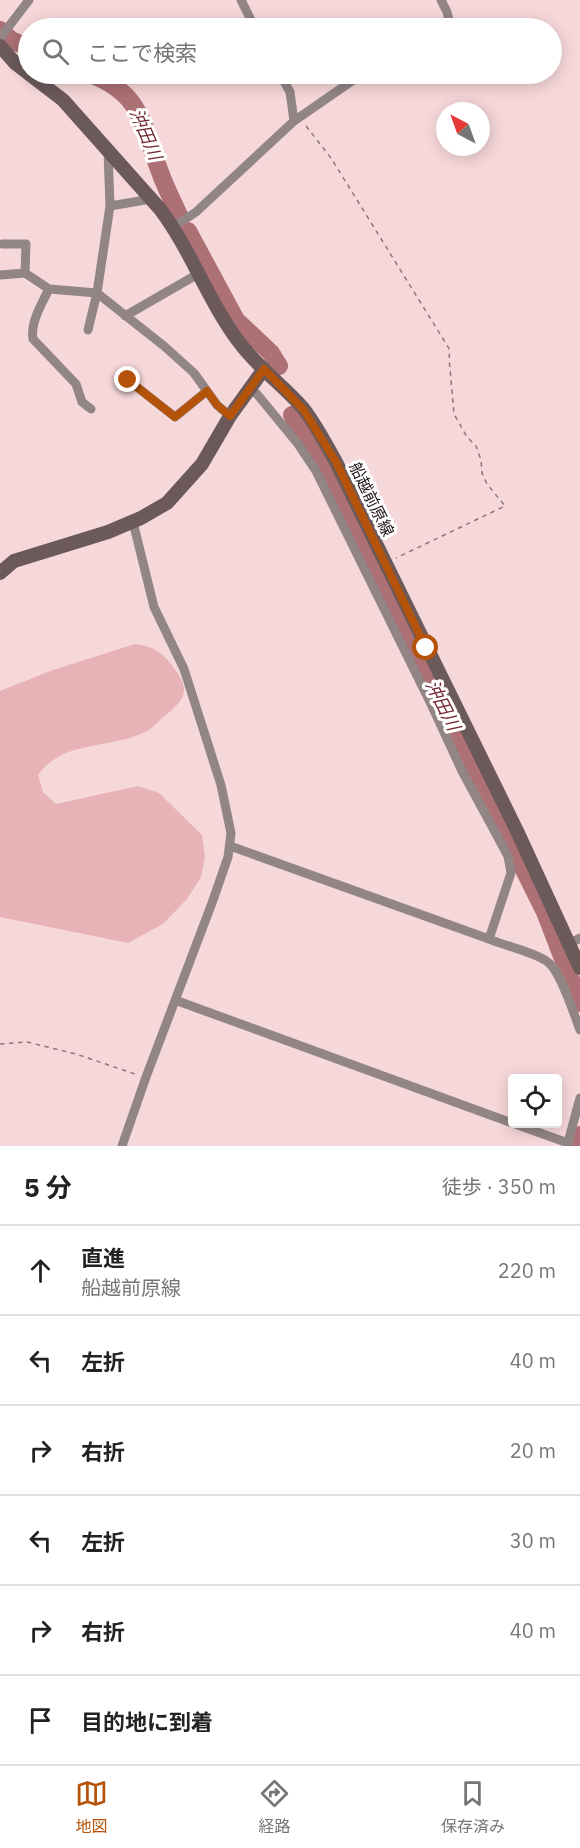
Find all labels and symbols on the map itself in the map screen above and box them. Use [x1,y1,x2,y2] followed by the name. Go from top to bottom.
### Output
[436,102,490,156] north arrow
[125,105,168,165] water label: 沖田川
[114,366,140,392] route end
[345,459,399,539] street label: 船越前原線
[412,634,438,660] route start
[420,676,466,736] water label: 沖田川

